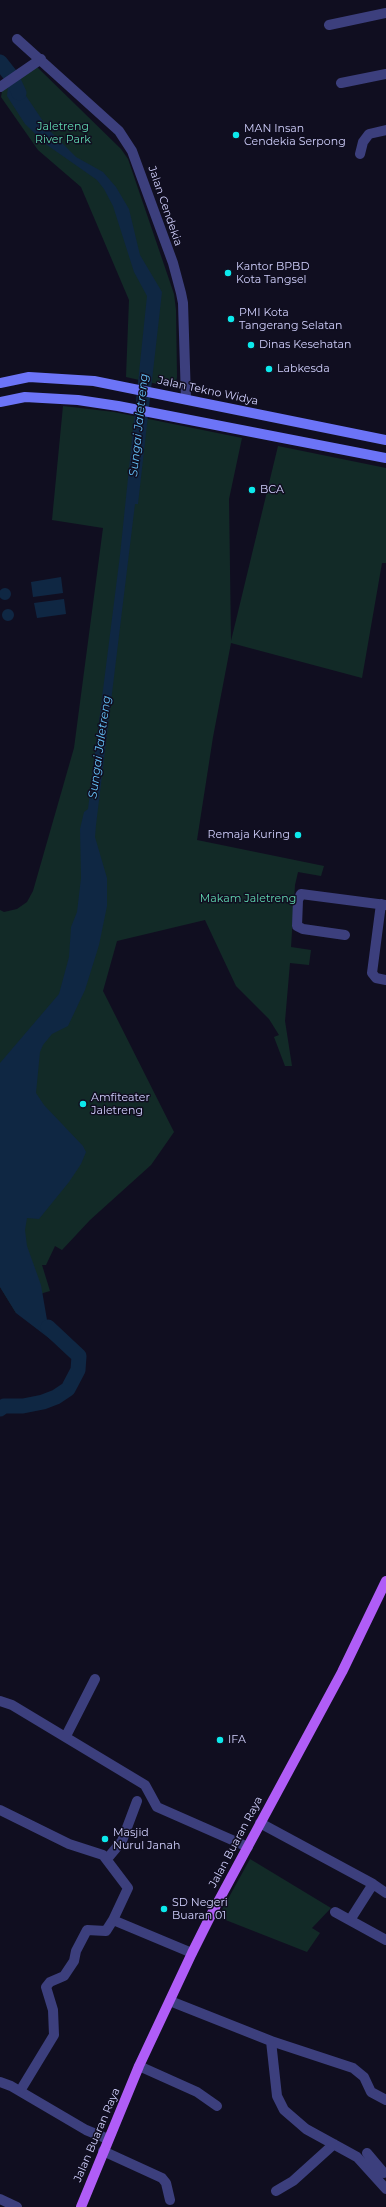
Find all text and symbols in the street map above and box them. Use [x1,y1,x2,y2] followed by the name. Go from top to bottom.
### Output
[35,120,91,146] park label: Jaletreng River Park
[244,122,346,148] place label: MAN Insan Cendekia Serpong
[231,130,241,140] marker: MAN Insan Cendekia Serpong
[145,164,185,248] street label: Jalan Cendekia
[236,260,310,286] place label: Kantor BPBD Kota Tangsel
[223,268,233,278] marker: Kantor BPBD Kota Tangsel
[239,306,342,332] place label: PMI Kota Tangerang Selatan
[226,314,236,324] marker: PMI Kota Tangerang Selatan
[259,338,352,352] place label: Dinas Kesehatan
[246,340,256,350] marker: Dinas Kesehatan
[277,362,330,376] place label: Labkesda
[264,364,274,374] marker: Labkesda
[126,373,152,477] water label: Sungai Jaletreng
[157,374,259,408] street label: Jalan Tekno Widya
[260,483,284,497] place label: BCA
[247,485,257,495] marker: BCA
[86,695,114,799] water label: Sungai Jaletreng
[208,828,290,842] place label: Remaja Kuring
[293,830,303,840] marker: Remaja Kuring
[200,892,296,906] park label: Makam Jaletreng
[91,1091,150,1117] place label: Amfiteater Jaletreng
[78,1099,88,1109] marker: Amfiteater Jaletreng
[228,1733,246,1747] place label: IFA
[215,1735,225,1745] marker: IFA
[206,1794,266,1890] street label: Jalan Buaran Raya
[113,1826,180,1852] place label: Masjid Nurul Janah
[100,1834,110,1844] marker: Masjid Nurul Janah
[172,1896,228,1922] place label: SD Negeri Buaran 01
[159,1904,169,1914] marker: SD Negeri Buaran 01
[71,2086,123,2184] street label: Jalan Buaran Raya

